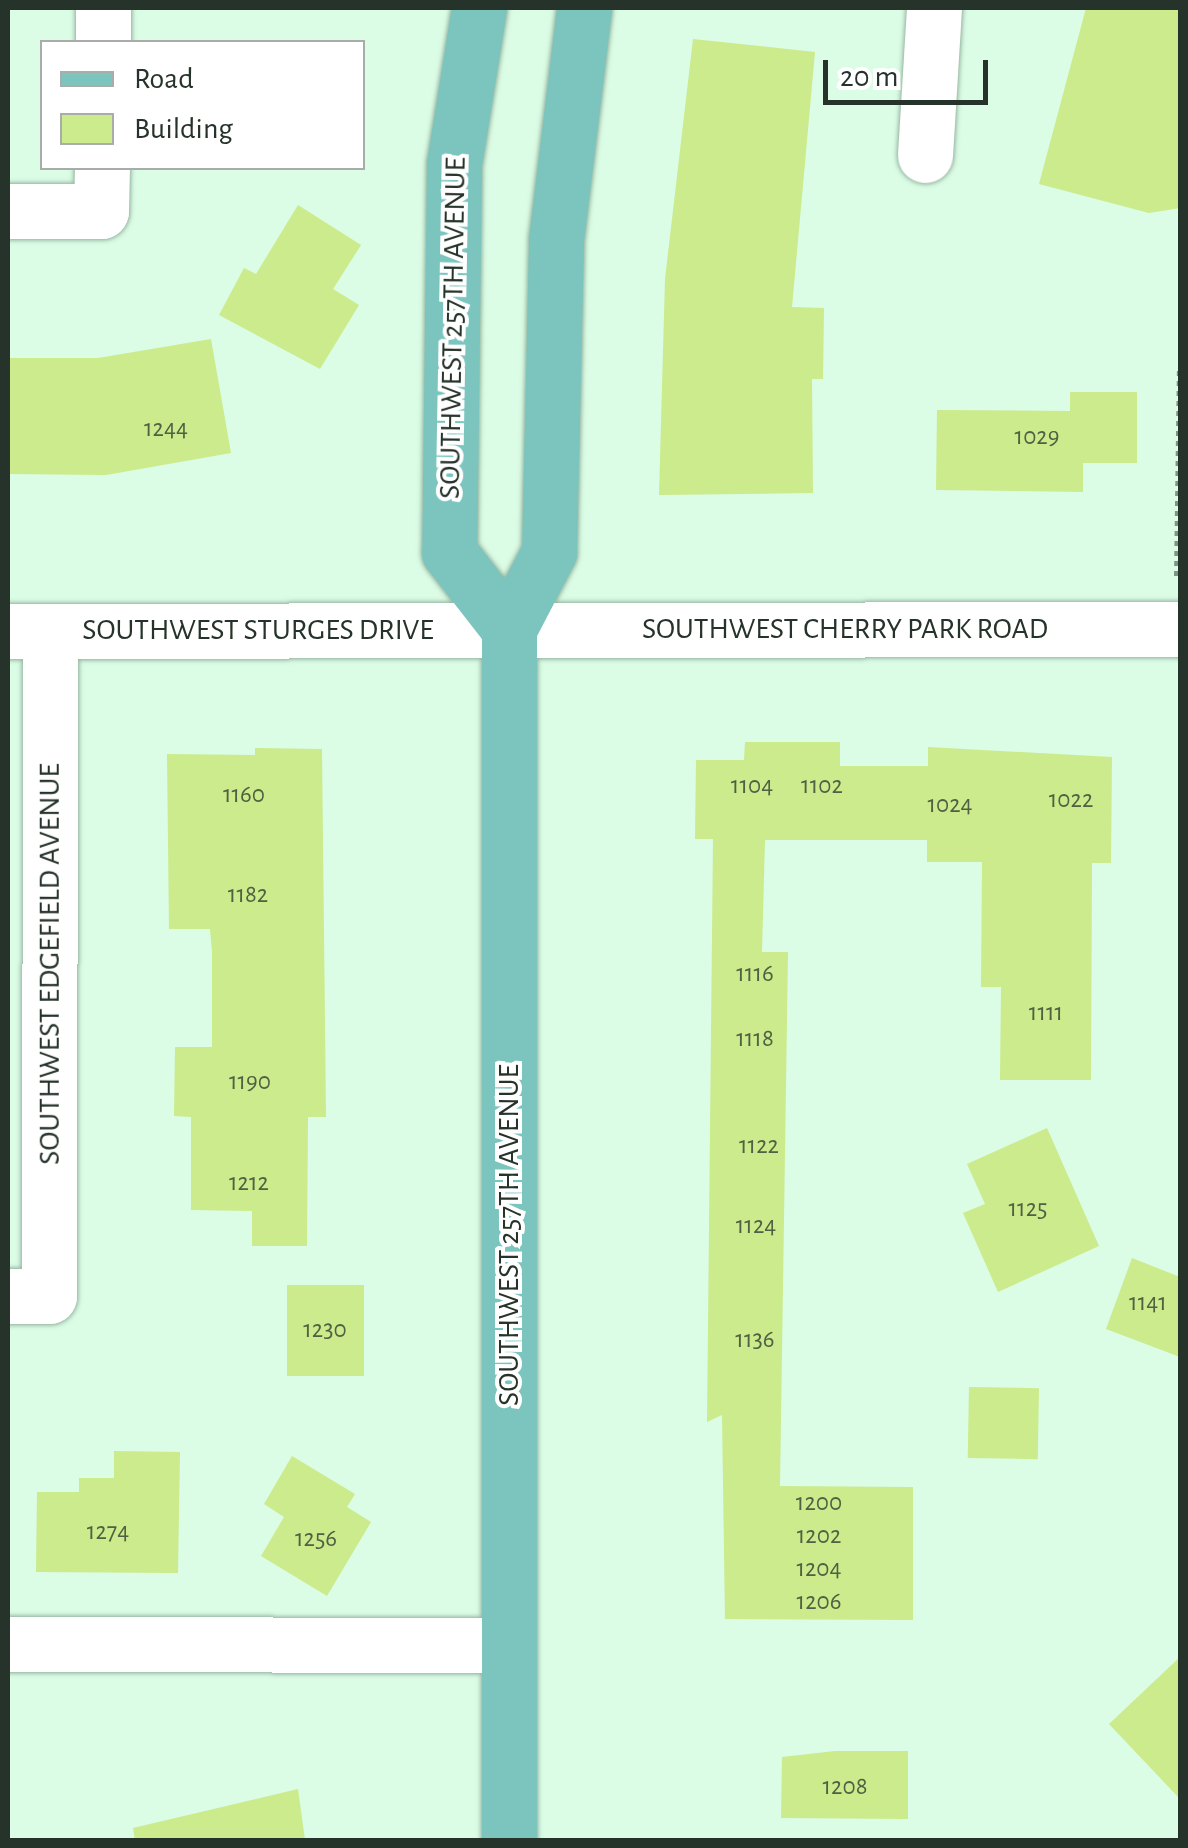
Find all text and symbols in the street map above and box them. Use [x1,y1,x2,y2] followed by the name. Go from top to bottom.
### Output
[40,40,365,170] legend
[828,40,993,102] scale bar
[840,62,898,92] text: 20 m
[134,64,194,94] text: Road
[134,114,233,144] text: Building
[432,157,474,499] street label: SOUTHWEST 257TH AVENUE
[144,414,188,444] house number: 1244
[1015,422,1059,452] house number: 1029
[642,611,1048,647] street label: SOUTHWEST CHERRY PARK ROAD
[82,612,434,648] street label: SOUTHWEST STURGES DRIVE
[32,763,68,1165] street label: SOUTHWEST EDGEFIELD AVENUE
[731,771,773,801] house number: 1104
[801,771,843,801] house number: 1102
[223,780,265,810] house number: 1160
[1049,785,1093,815] house number: 1022
[927,790,973,820] house number: 1024
[228,880,268,910] house number: 1182
[736,959,774,989] house number: 1116
[1029,998,1063,1028] house number: 1111
[736,1024,774,1054] house number: 1118
[491,1064,527,1406] street label: SOUTHWEST 257TH AVENUE
[229,1067,271,1097] house number: 1190
[739,1131,779,1161] house number: 1122
[229,1168,269,1198] house number: 1212
[1008,1194,1048,1224] house number: 1125
[736,1211,776,1241] house number: 1124
[1129,1288,1167,1318] house number: 1141
[303,1315,347,1345] house number: 1230
[735,1325,775,1355] house number: 1136
[796,1488,842,1518] house number: 1200
[87,1517,129,1547] house number: 1274
[797,1521,841,1551] house number: 1202
[295,1524,337,1554] house number: 1256
[796,1554,842,1584] house number: 1204
[797,1587,841,1617] house number: 1206
[822,1772,868,1802] house number: 1208

